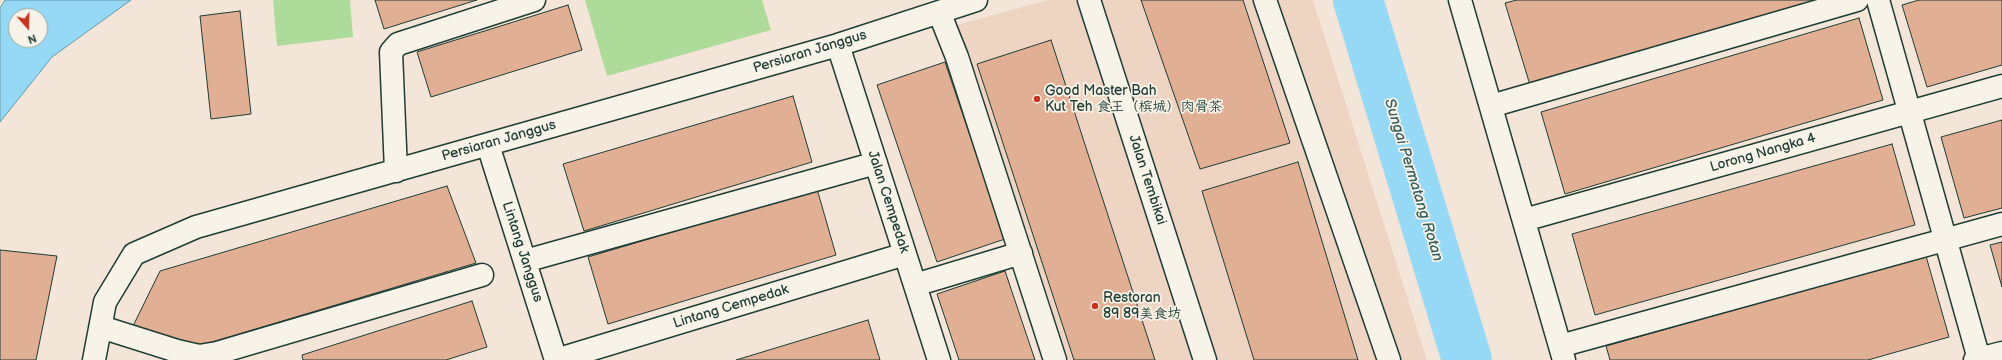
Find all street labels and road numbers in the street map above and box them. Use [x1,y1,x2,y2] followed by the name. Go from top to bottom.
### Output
[751,27,869,77] street label: Persiaran Janggus
[440,117,558,165] street label: Persiaran Janggus
[1708,130,1818,176] street label: Lorong Nangka 4
[1125,133,1169,227] street label: Jalan Tembikai
[864,149,912,255] street label: Jalan Cempedak
[498,200,546,304] street label: Lintang Janggus
[671,281,791,333] street label: Lintang Cempedak

